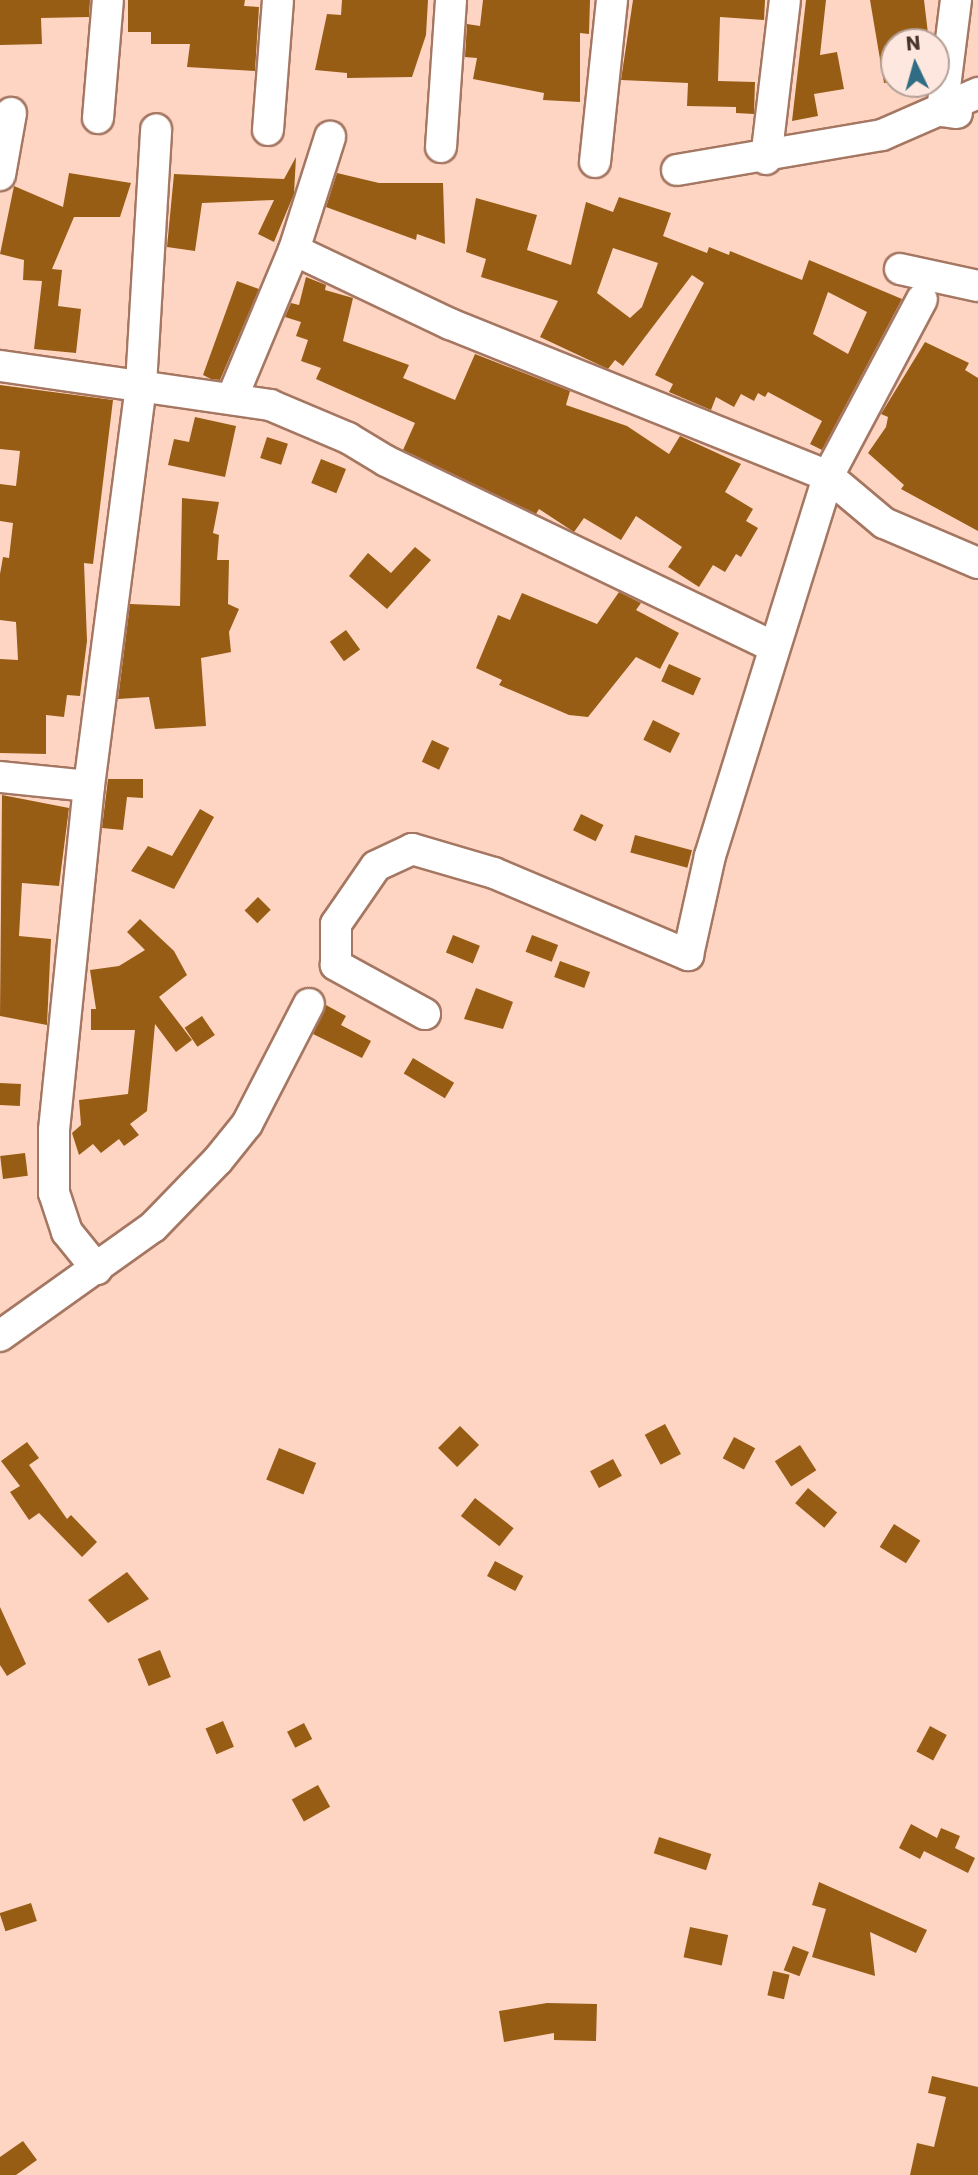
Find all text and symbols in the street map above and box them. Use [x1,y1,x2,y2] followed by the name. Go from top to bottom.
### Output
[880,28,950,98] north arrow
[905,30,922,58] text: N

